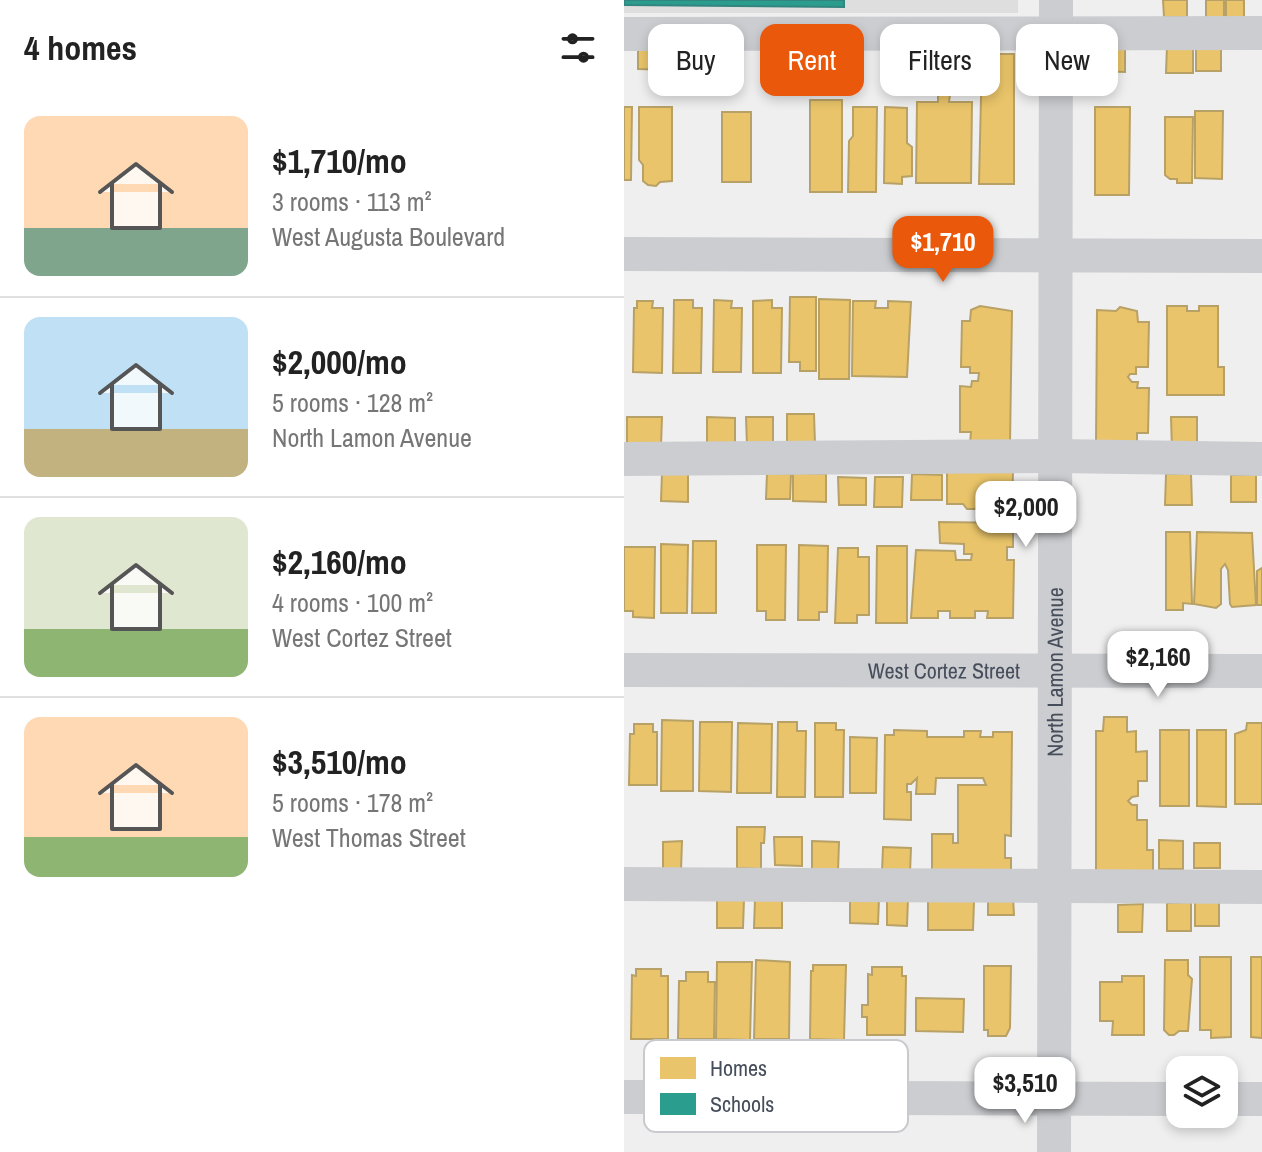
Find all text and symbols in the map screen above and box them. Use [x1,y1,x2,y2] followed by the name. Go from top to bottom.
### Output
[648,24,744,96] chip: Buy
[760,24,864,96] chip: Rent
[880,24,1000,96] chip: Filters
[1016,24,1118,96] chip: New
[24,25,137,71] text: 4 homes
[556,26,600,70] icon: filters
[272,138,407,184] text: $1,710/mo
[88,148,184,244] icon: home
[272,184,432,219] text: 3 rooms · 113 m²
[878,216,1008,284] pin: $1,710
[272,219,505,254] text: West Augusta Boulevard
[910,224,976,259] text: $1,710
[272,339,407,385] text: $2,000/mo
[88,349,184,445] icon: home
[272,385,433,420] text: 5 rooms · 128 m²
[272,420,472,455] text: North Lamon Avenue
[961,481,1091,549] pin: $2,000
[993,489,1059,524] text: $2,000
[272,539,407,585] text: $2,160/mo
[88,549,184,645] icon: home
[272,585,433,620] text: 4 rooms · 100 m²
[1040,587,1070,757] street label: North Lamon Avenue
[272,620,452,655] text: West Cortez Street
[1093,631,1223,699] pin: $2,160
[1125,639,1191,674] text: $2,160
[868,655,1020,686] street label: West Cortez Street
[272,739,407,785] text: $3,510/mo
[88,749,184,845] icon: home
[272,785,433,820] text: 5 rooms · 178 m²
[272,820,466,855] text: West Thomas Street
[644,1040,908,1132] legend
[710,1053,767,1083] text: Homes
[1166,1056,1238,1128] map controls
[1166,1056,1238,1128] button: layers
[960,1057,1090,1125] pin: $3,510
[992,1065,1058,1100] text: $3,510
[710,1089,774,1119] text: Schools

